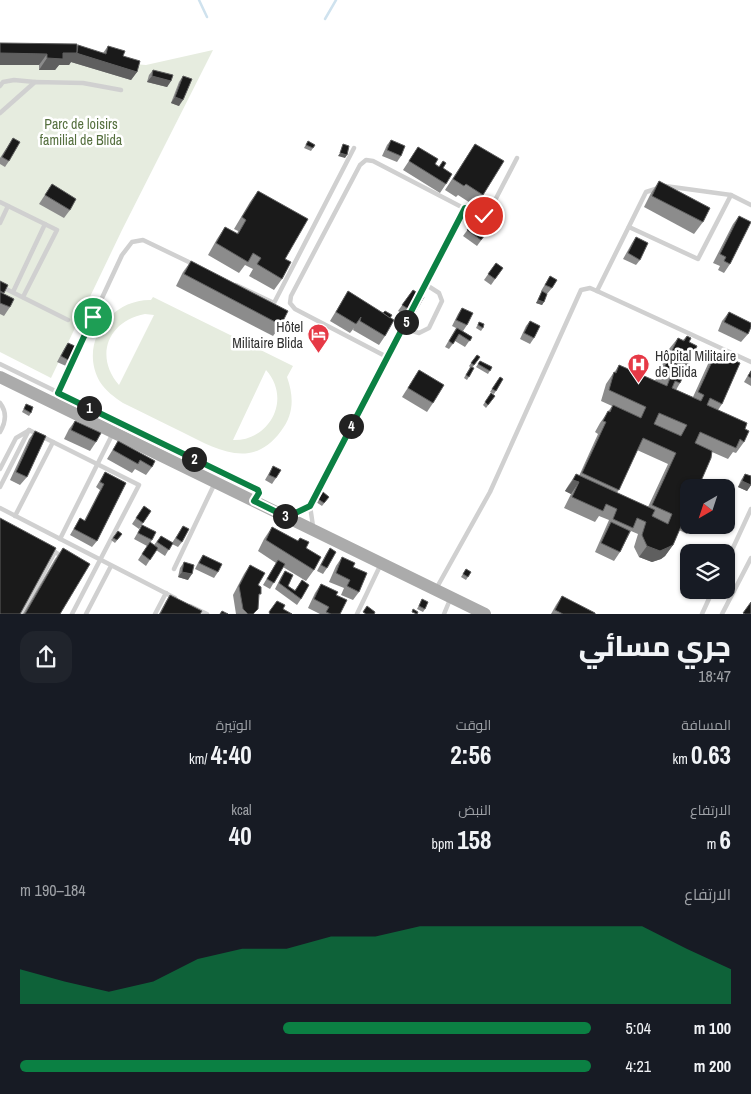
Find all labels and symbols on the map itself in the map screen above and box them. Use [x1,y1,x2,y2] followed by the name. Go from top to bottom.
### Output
[40,115,123,149] park label: Parc de loisirs familial de Blida
[463,195,505,237] pin
[72,296,114,338] pin
[394,310,418,334] pin: 5
[232,318,304,352] place label: Hôtel Militaire Blida
[307,323,331,354] hotel icon: Hôtel Militaire Blida
[655,347,736,381] place label: Hôpital Militaire de Blida
[627,352,651,383] hospital icon: Hôpital Militaire de Blida
[76,396,102,420] pin: 1
[338,414,364,438] pin: 4
[182,446,206,472] pin: 2
[680,479,735,534] north arrow
[272,504,298,528] pin: 3

